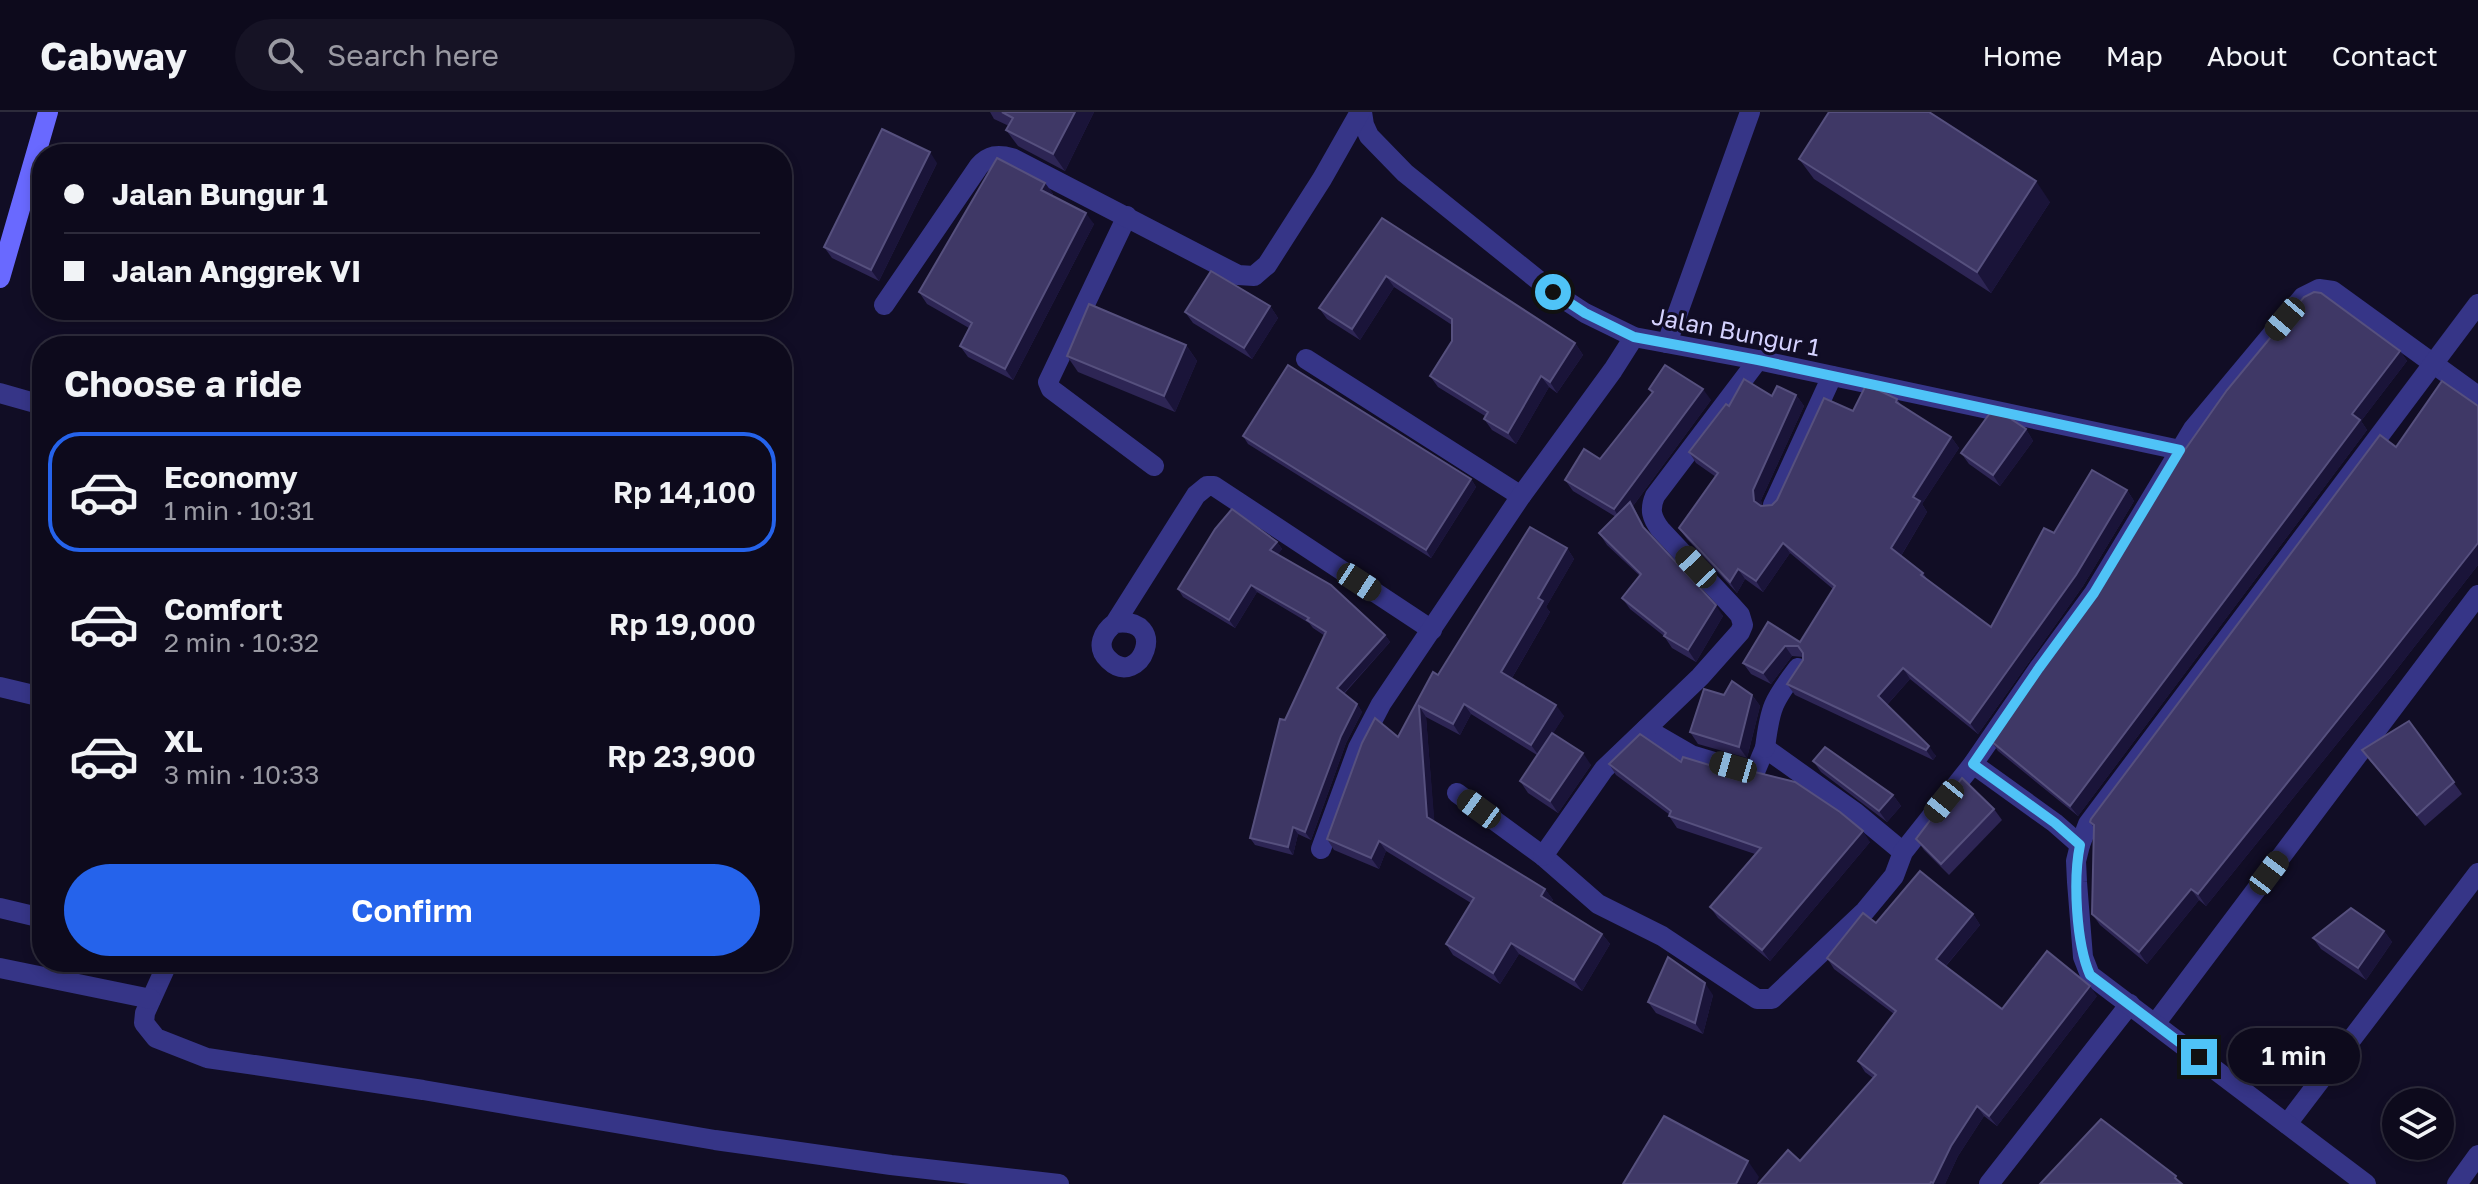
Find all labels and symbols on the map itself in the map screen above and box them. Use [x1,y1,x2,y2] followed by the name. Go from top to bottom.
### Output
[1535,274,1571,310] route start
[2260,293,2310,345] car
[1650,300,1822,362] street label: Jalan Bungur 1
[1671,541,1721,593] car
[1332,559,1386,605] car
[1707,749,1759,785] car
[1920,775,1968,827] car
[1453,785,1505,833] car
[2245,847,2293,899] car
[2227,1029,2359,1085] callout: 1 min
[2181,1039,2217,1075] route end

